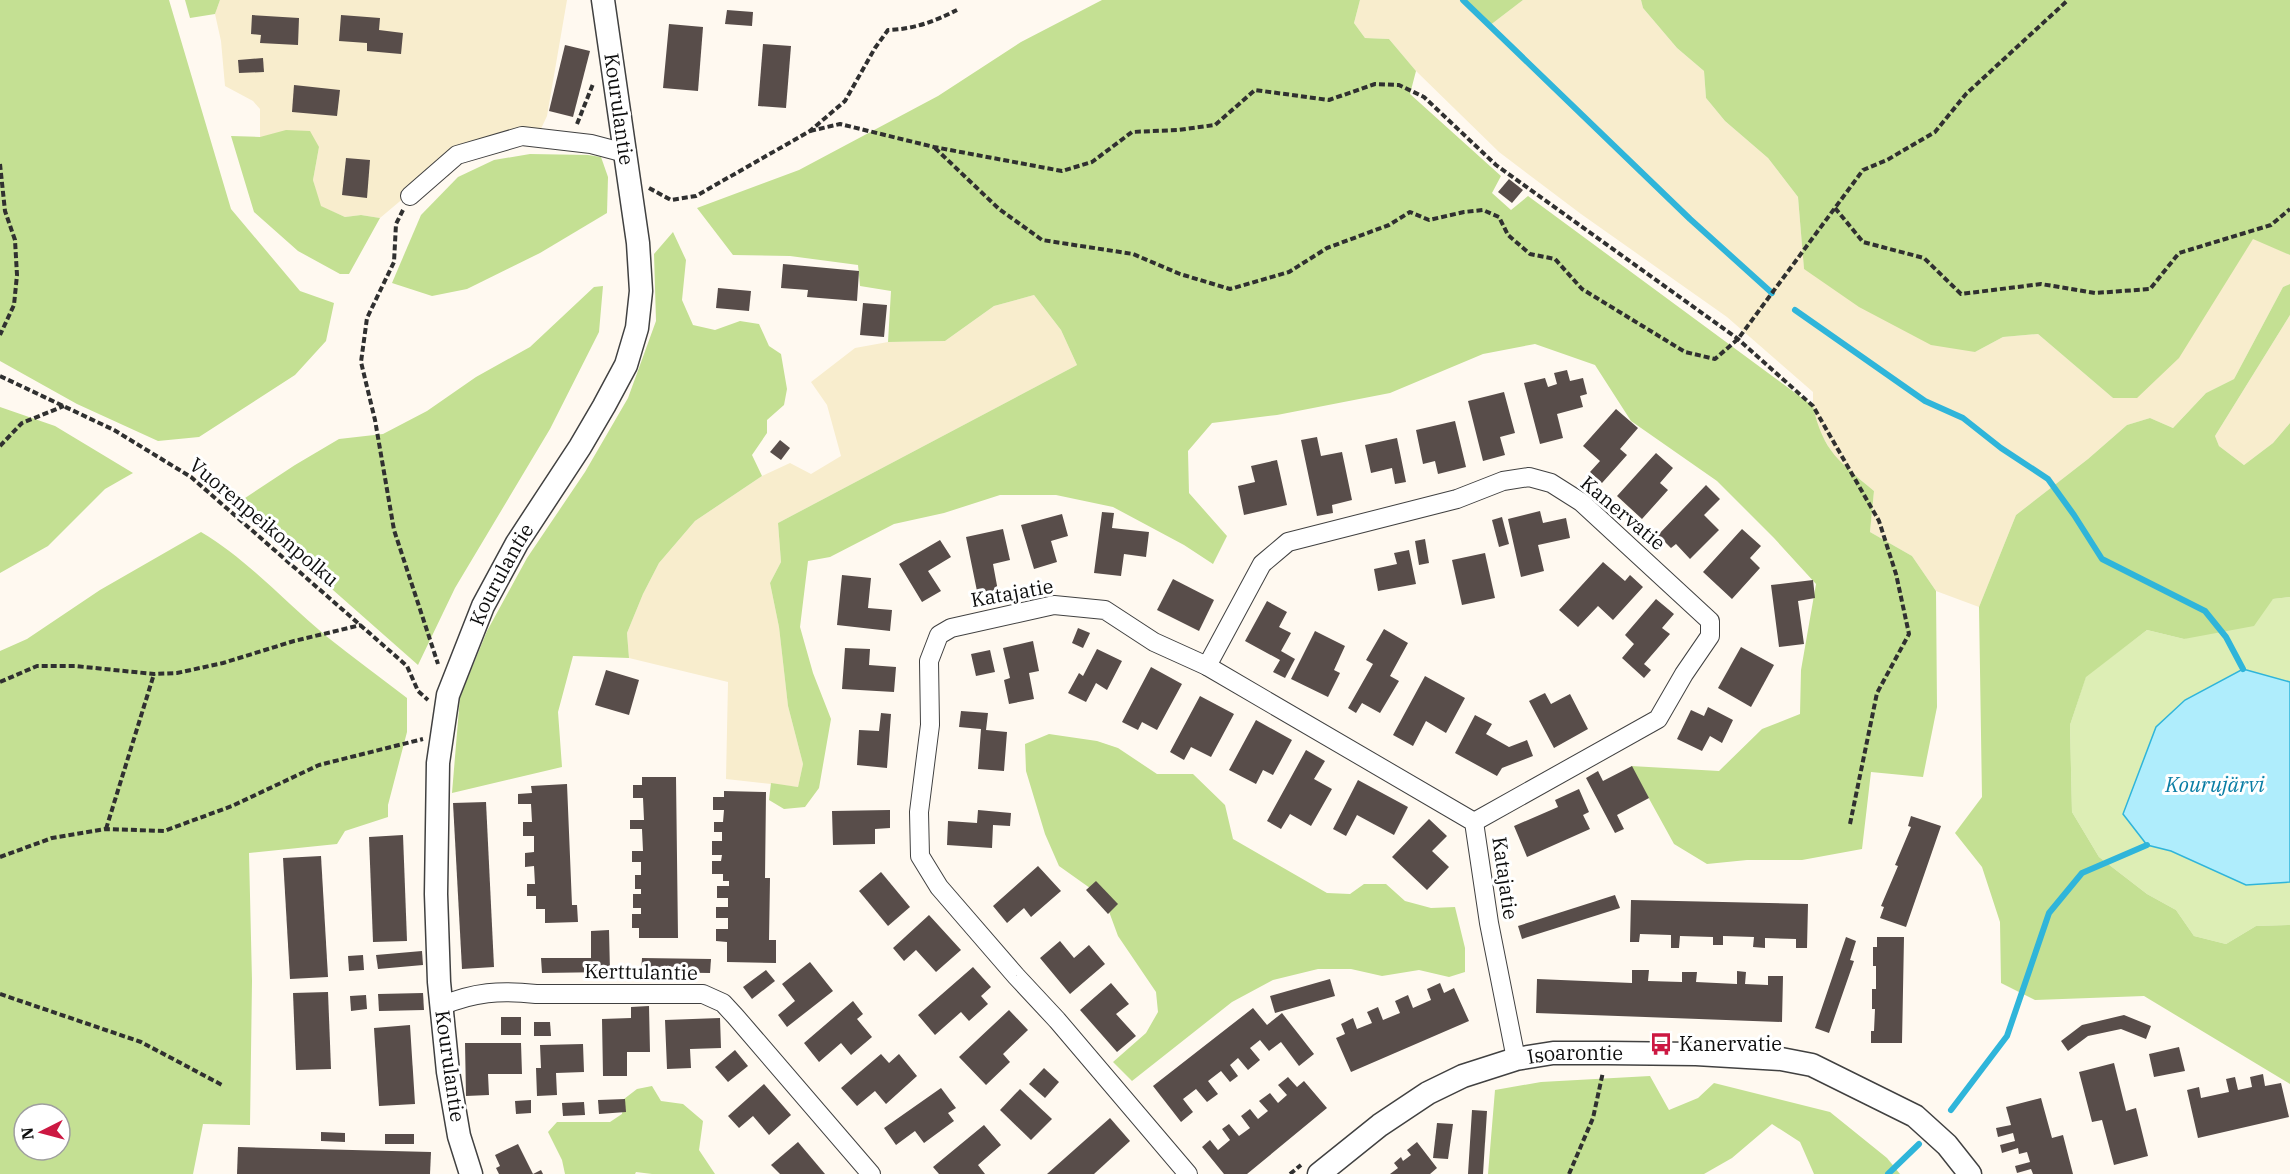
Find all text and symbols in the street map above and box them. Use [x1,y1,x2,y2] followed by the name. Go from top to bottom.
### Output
[598,51,641,167] street label: Kourulantie
[184,451,345,592] street label: Vuorenpeikonpolku
[1575,469,1671,556] street label: Kanervatie
[463,518,539,629] street label: Kourulantie
[968,572,1055,613] street label: Katajatie
[2164,770,2265,798] water label: Kourujärvi
[1486,835,1525,921] street label: Katajatie
[584,957,698,986] street label: Kerttulantie
[429,1008,472,1124] street label: Kourulantie
[1679,1030,1782,1057] place label: Kanervatie
[1648,1031,1674,1057] bus stop icon: Kanervatie
[1525,1039,1623,1070] street label: Isoarontie
[12,1102,72,1162] north arrow
[16,1126,38,1141] text: N

